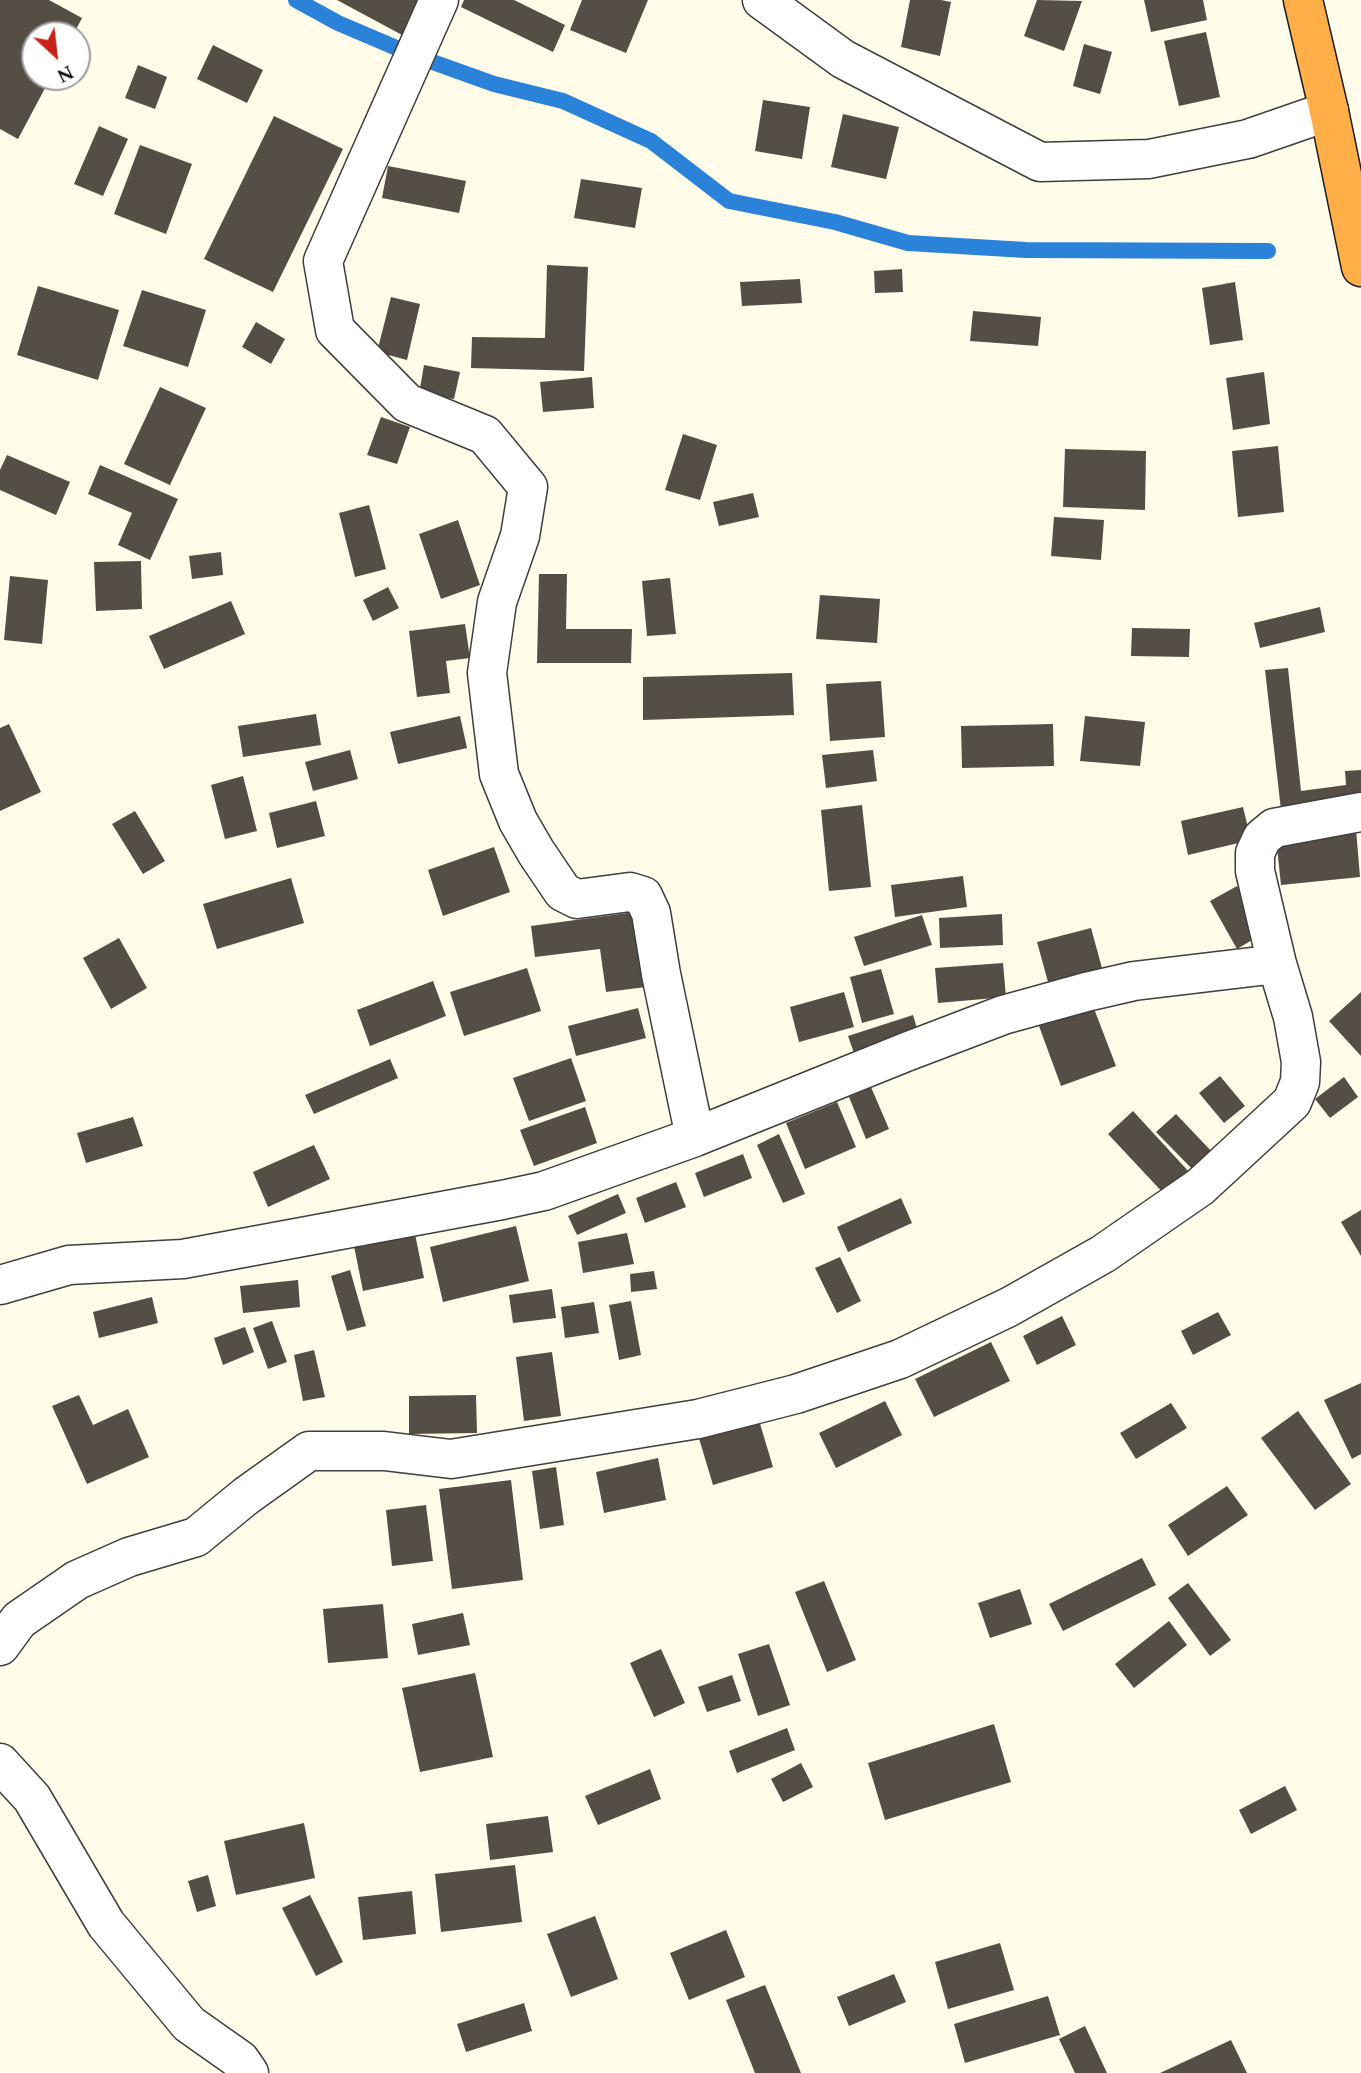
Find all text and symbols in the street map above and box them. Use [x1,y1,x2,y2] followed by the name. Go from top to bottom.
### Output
[21,21,91,91] north arrow
[51,57,78,90] text: N

